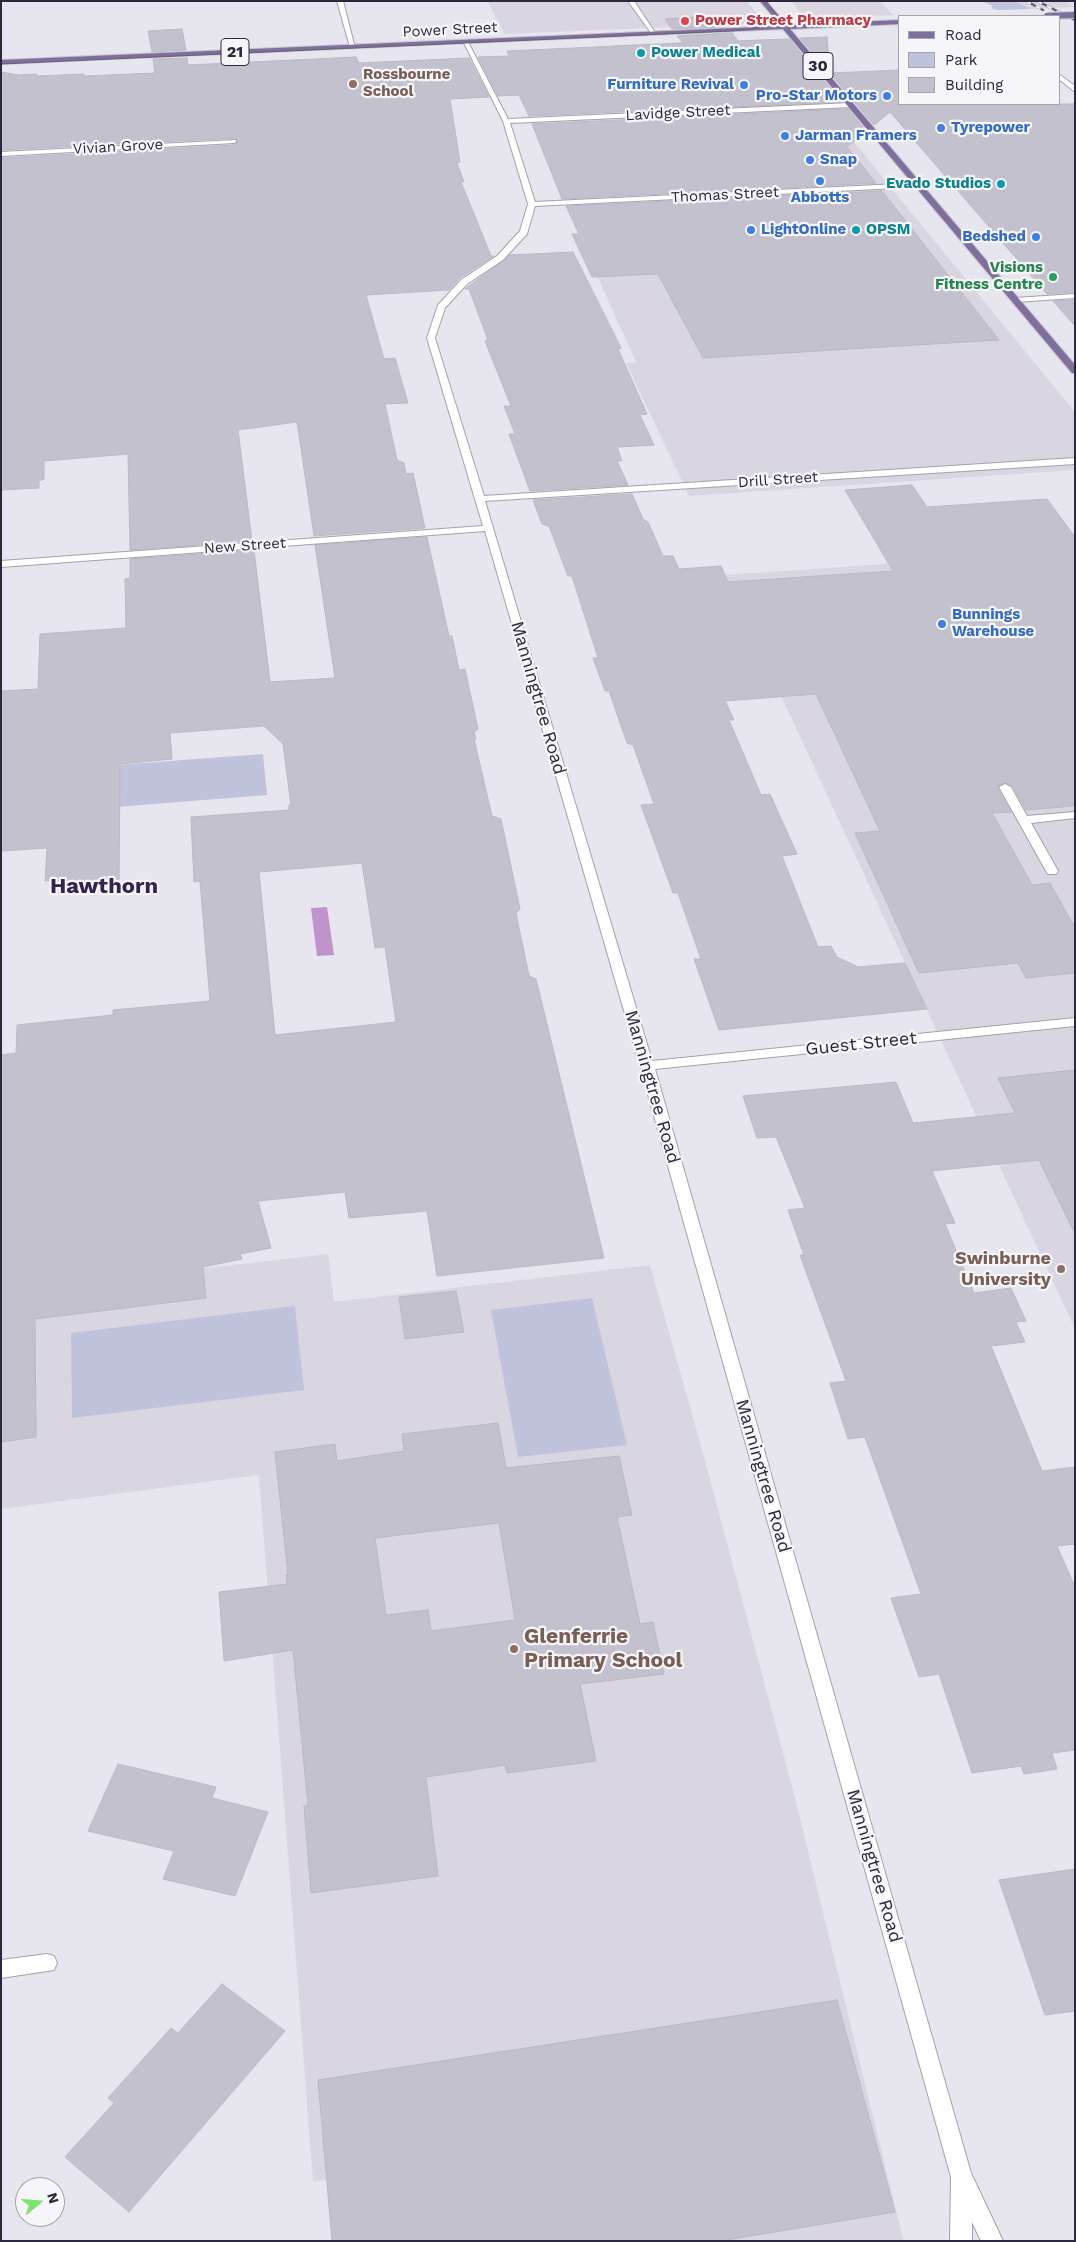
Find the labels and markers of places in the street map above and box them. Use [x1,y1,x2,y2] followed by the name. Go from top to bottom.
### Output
[695,12,871,30] place label: Power Street Pharmacy
[679,15,691,27] marker: Power Street Pharmacy
[651,44,760,62] place label: Power Medical
[635,47,647,59] marker: Power Medical
[363,66,450,101] place label: Rossbourne School
[607,76,734,94] place label: Furniture Revival
[347,78,359,90] marker: Rossbourne School
[738,79,750,91] marker: Furniture Revival
[756,87,877,105] place label: Pro-Star Motors
[881,90,893,102] marker: Pro-Star Motors
[951,119,1030,137] place label: Tyrepower
[935,122,947,134] marker: Tyrepower
[795,127,917,145] place label: Jarman Framers
[779,130,791,142] marker: Jarman Framers
[820,151,857,169] place label: Snap
[804,154,816,166] marker: Snap
[814,175,826,187] marker: Abbotts
[886,175,991,193] place label: Evado Studios
[995,178,1007,190] marker: Evado Studios
[791,189,849,207] place label: Abbotts
[761,221,846,239] place label: LightOnline
[866,221,910,239] place label: OPSM
[745,224,757,236] marker: LightOnline
[850,224,862,236] marker: OPSM
[962,228,1026,246] place label: Bedshed
[1030,231,1042,243] marker: Bedshed
[935,259,1043,294] place label: Visions Fitness Centre
[1047,271,1059,283] marker: Visions Fitness Centre
[952,606,1034,641] place label: Bunnings Warehouse
[936,618,948,630] marker: Bunnings Warehouse
[955,1248,1051,1290] place label: Swinburne University
[1055,1263,1067,1275] marker: Swinburne University
[524,1624,682,1674] place label: Glenferrie Primary School
[508,1643,520,1655] marker: Glenferrie Primary School

